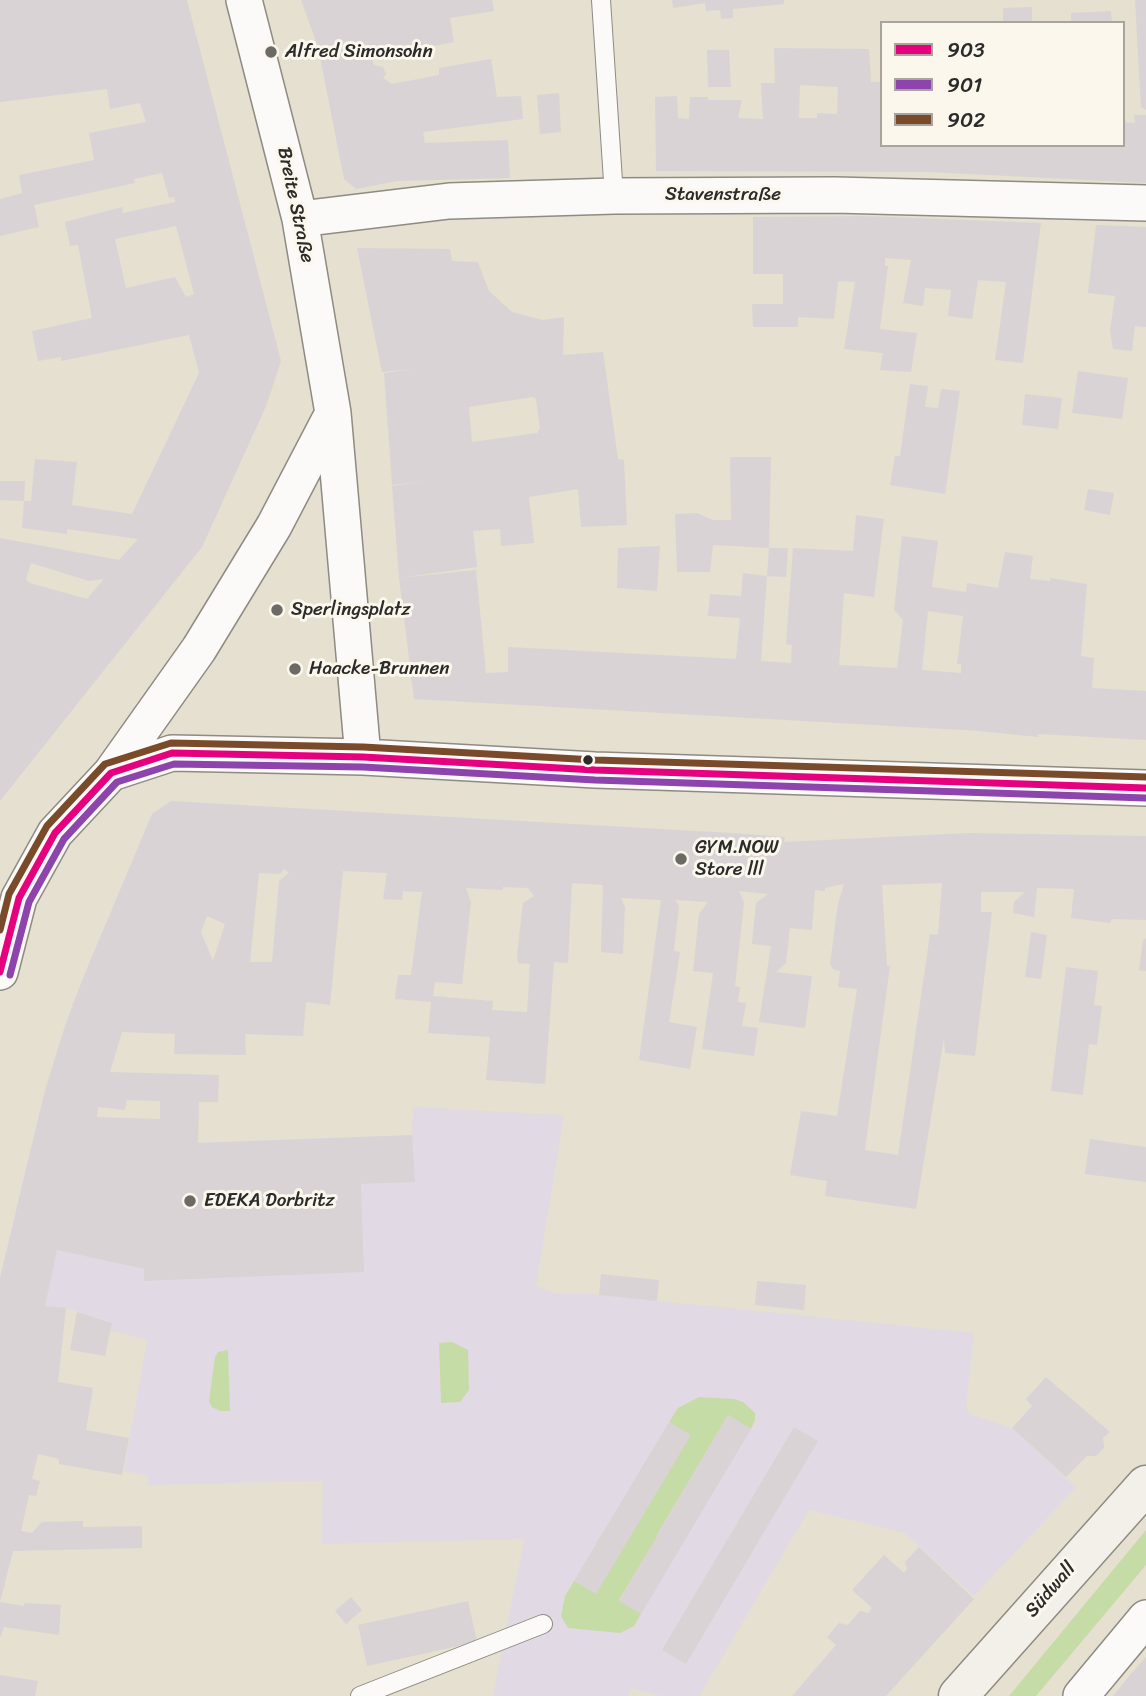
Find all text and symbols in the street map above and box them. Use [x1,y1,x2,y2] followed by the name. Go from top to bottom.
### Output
[880,21,1125,147] legend
[947,31,985,69] text: 903
[285,41,433,63] place label: Alfred Simonsohn
[263,44,279,60] marker: Alfred Simonsohn
[947,66,982,104] text: 901
[947,101,985,139] text: 902
[272,145,318,265] street label: Breite Straße
[665,184,781,206] street label: Stavenstraße
[291,599,410,621] place label: Sperlingsplatz
[269,602,285,618] marker: Sperlingsplatz
[309,658,450,680] place label: Haacke-Brunnen
[287,661,303,677] marker: Haacke-Brunnen
[581,753,595,767] unlabelled marker
[695,837,779,881] place label: GYM.NOW Store lll
[673,851,689,867] marker: GYM.NOW Store lll
[204,1190,335,1212] place label: EDEKA Dorbritz
[182,1193,198,1209] marker: EDEKA Dorbritz
[1021,1558,1081,1622] street label: Südwall

